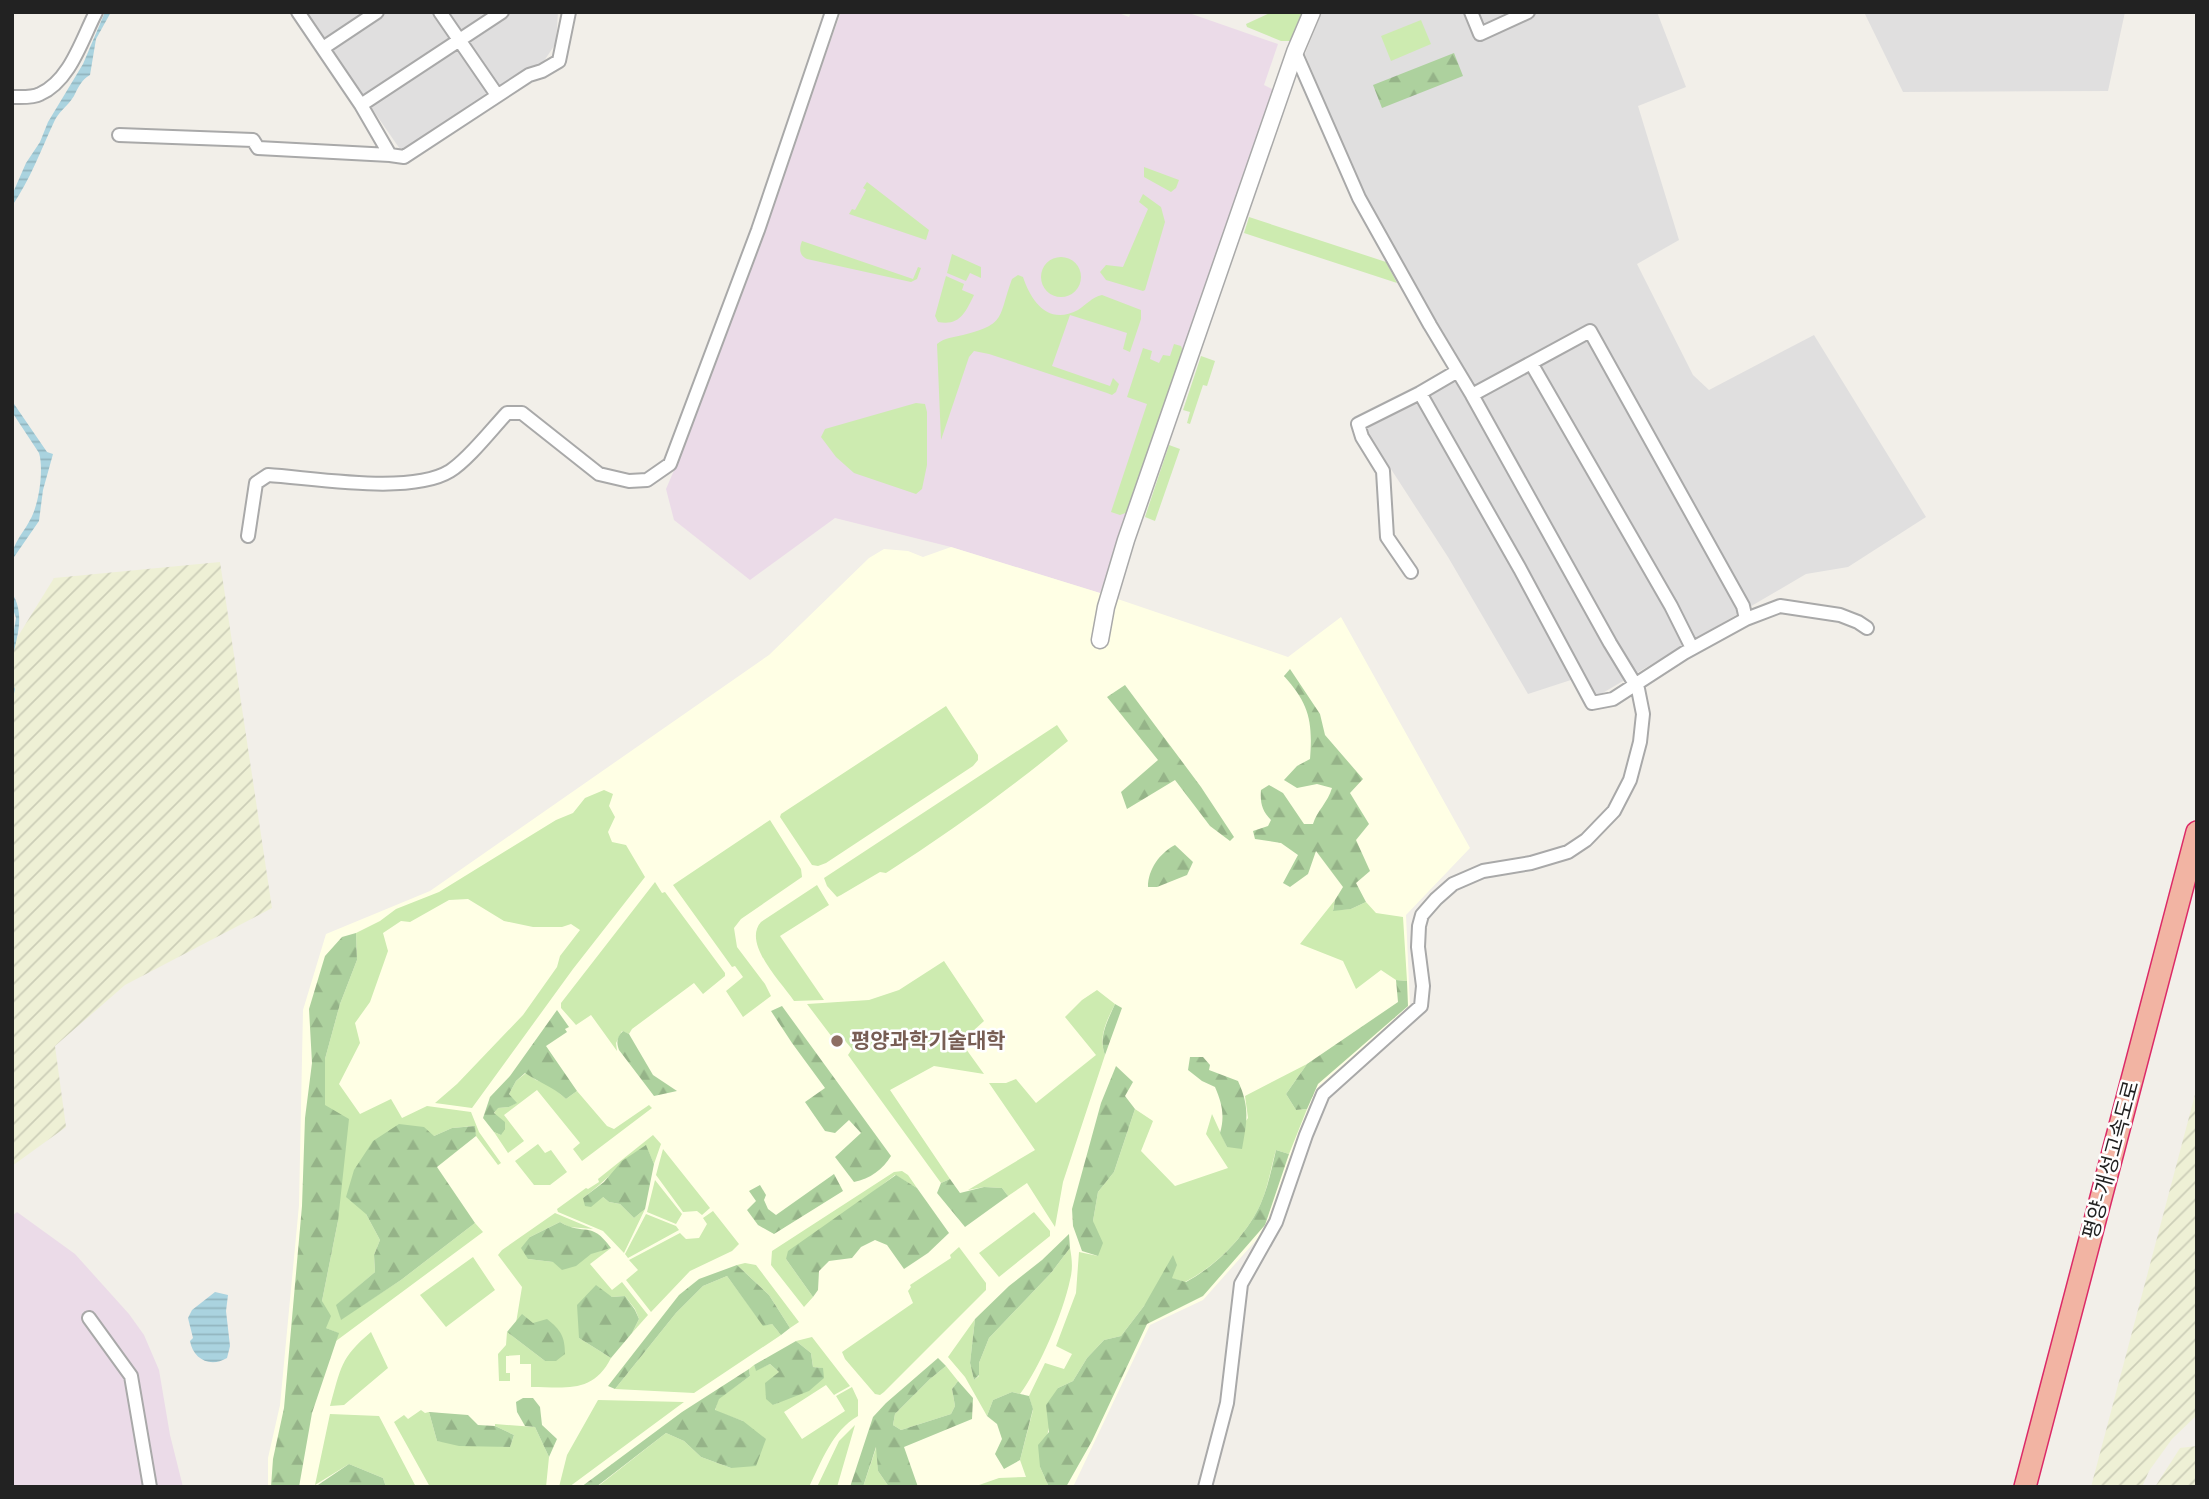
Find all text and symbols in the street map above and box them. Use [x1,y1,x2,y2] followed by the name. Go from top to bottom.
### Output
[851,1027,1006,1052] place label: 평양과학기술대학
[829,1033,845,1049] marker: 평양과학기술대학
[2076,1078,2143,1241] street label: 평양-개성고속도로

